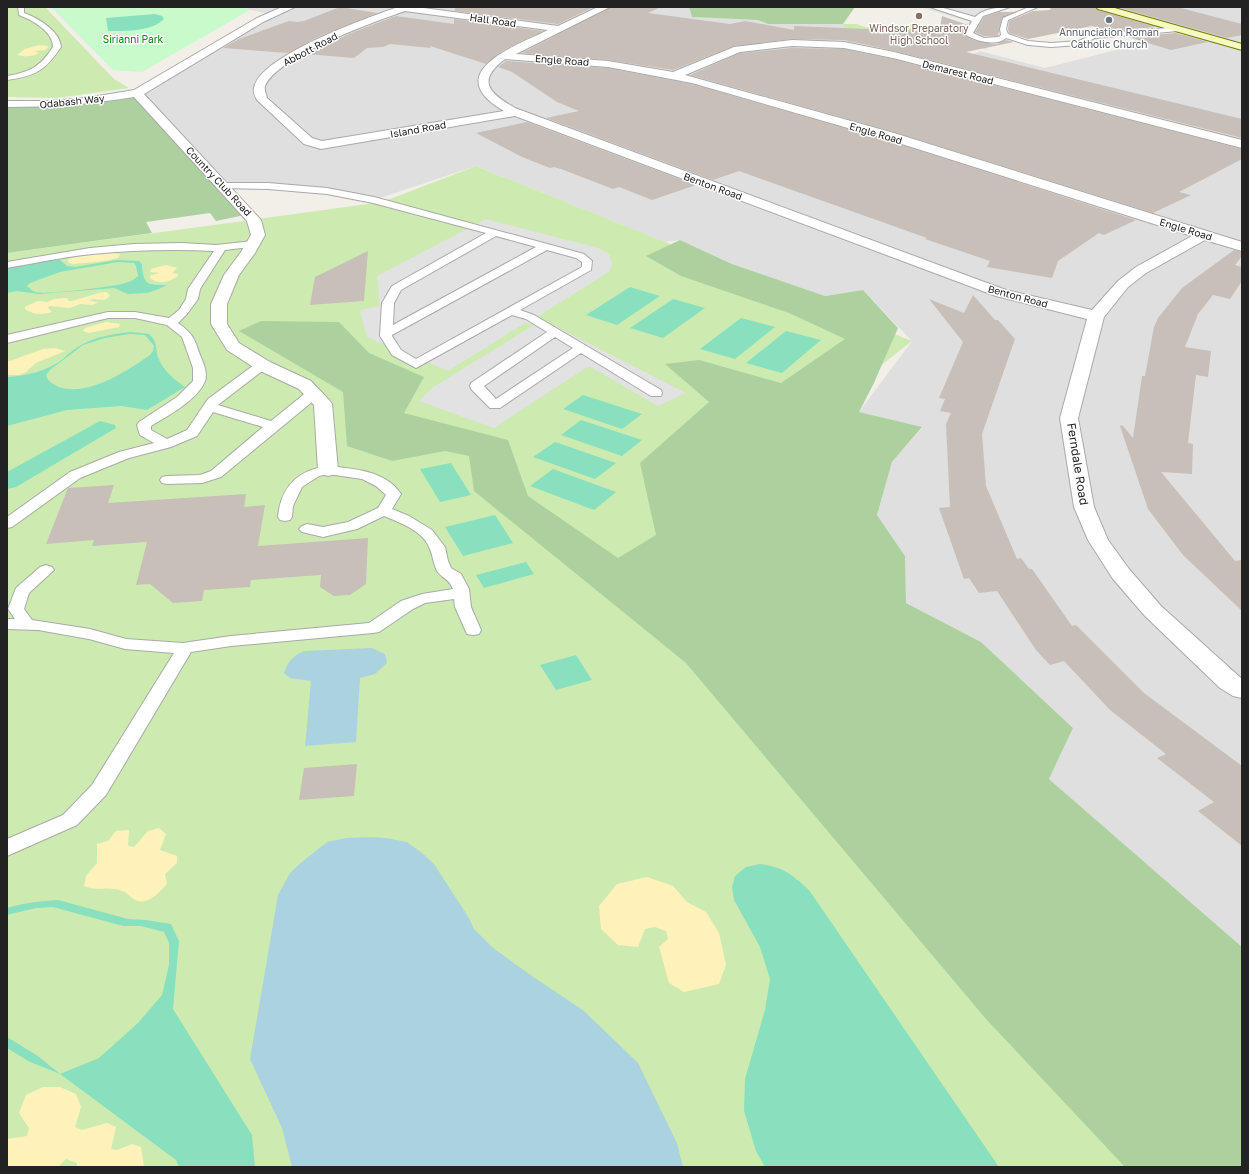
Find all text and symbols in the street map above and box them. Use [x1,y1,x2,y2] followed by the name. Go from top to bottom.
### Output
[469,11,517,29] street label: Hall Road
[914,11,924,21] marker: Windsor Preparatory High School
[1104,15,1114,25] marker: Annunciation Roman Catholic Church
[869,22,969,46] place label: Windsor Preparatory High School
[1059,26,1159,50] place label: Annunciation Roman Catholic Church
[281,30,339,68] street label: Abbott Road
[103,33,164,45] park label: Sirianni Park
[534,52,590,68] street label: Engle Road
[921,57,995,87] street label: Demarest Road
[39,92,105,110] street label: Odabash Way
[389,118,447,140] street label: Island Road
[848,120,904,146] street label: Engle Road
[184,144,254,218] street label: Country Club Road
[682,170,744,202] street label: Benton Road
[1158,215,1214,243] street label: Engle Road
[987,282,1049,310] street label: Benton Road
[1064,422,1092,506] street label: Ferndale Road

